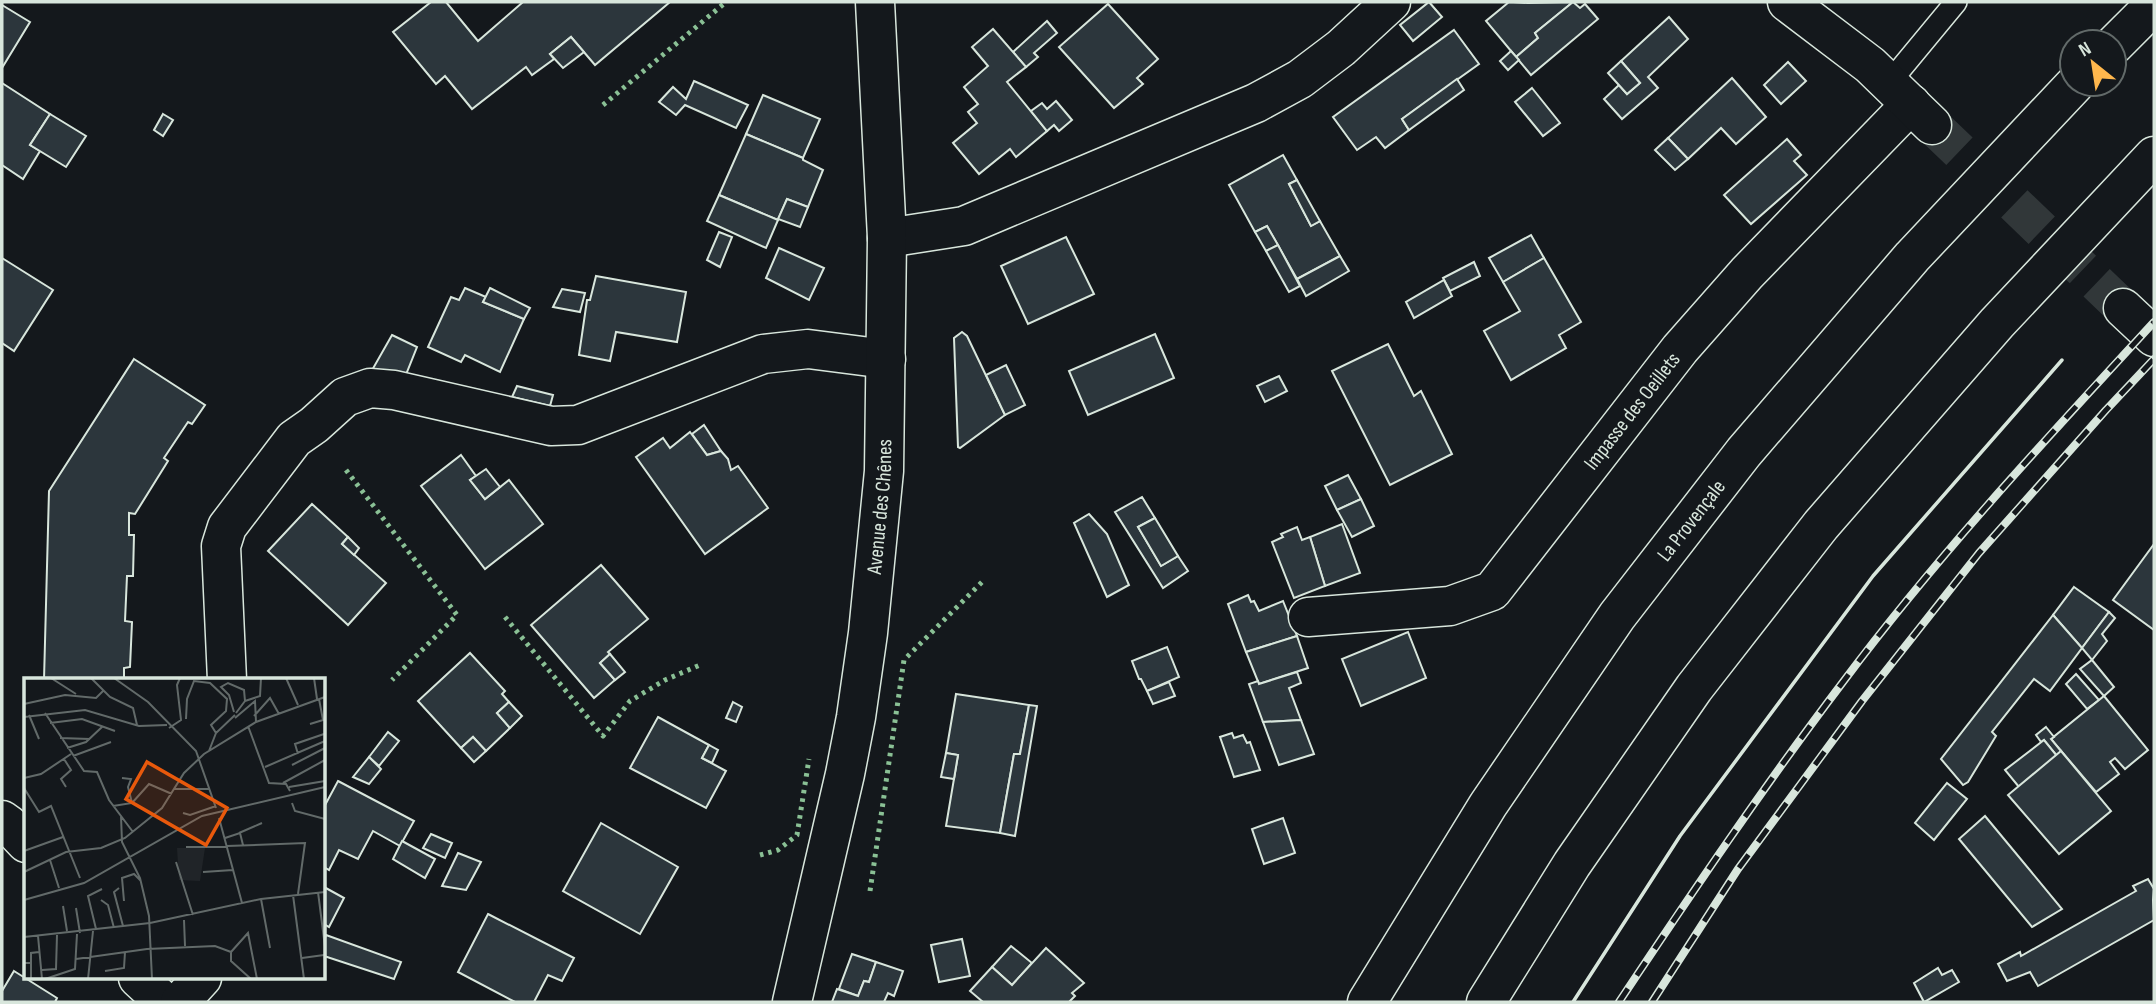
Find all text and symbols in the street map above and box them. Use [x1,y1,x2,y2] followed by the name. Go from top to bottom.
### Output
[2058,28,2128,98] north arrow
[2075,37,2095,62] text: N
[1578,347,1685,475] street label: Impasse des Oeillets
[861,439,897,576] street label: Avenue des Chênes
[1652,475,1730,566] street label: La Provençale
[24,678,326,979] inset map

